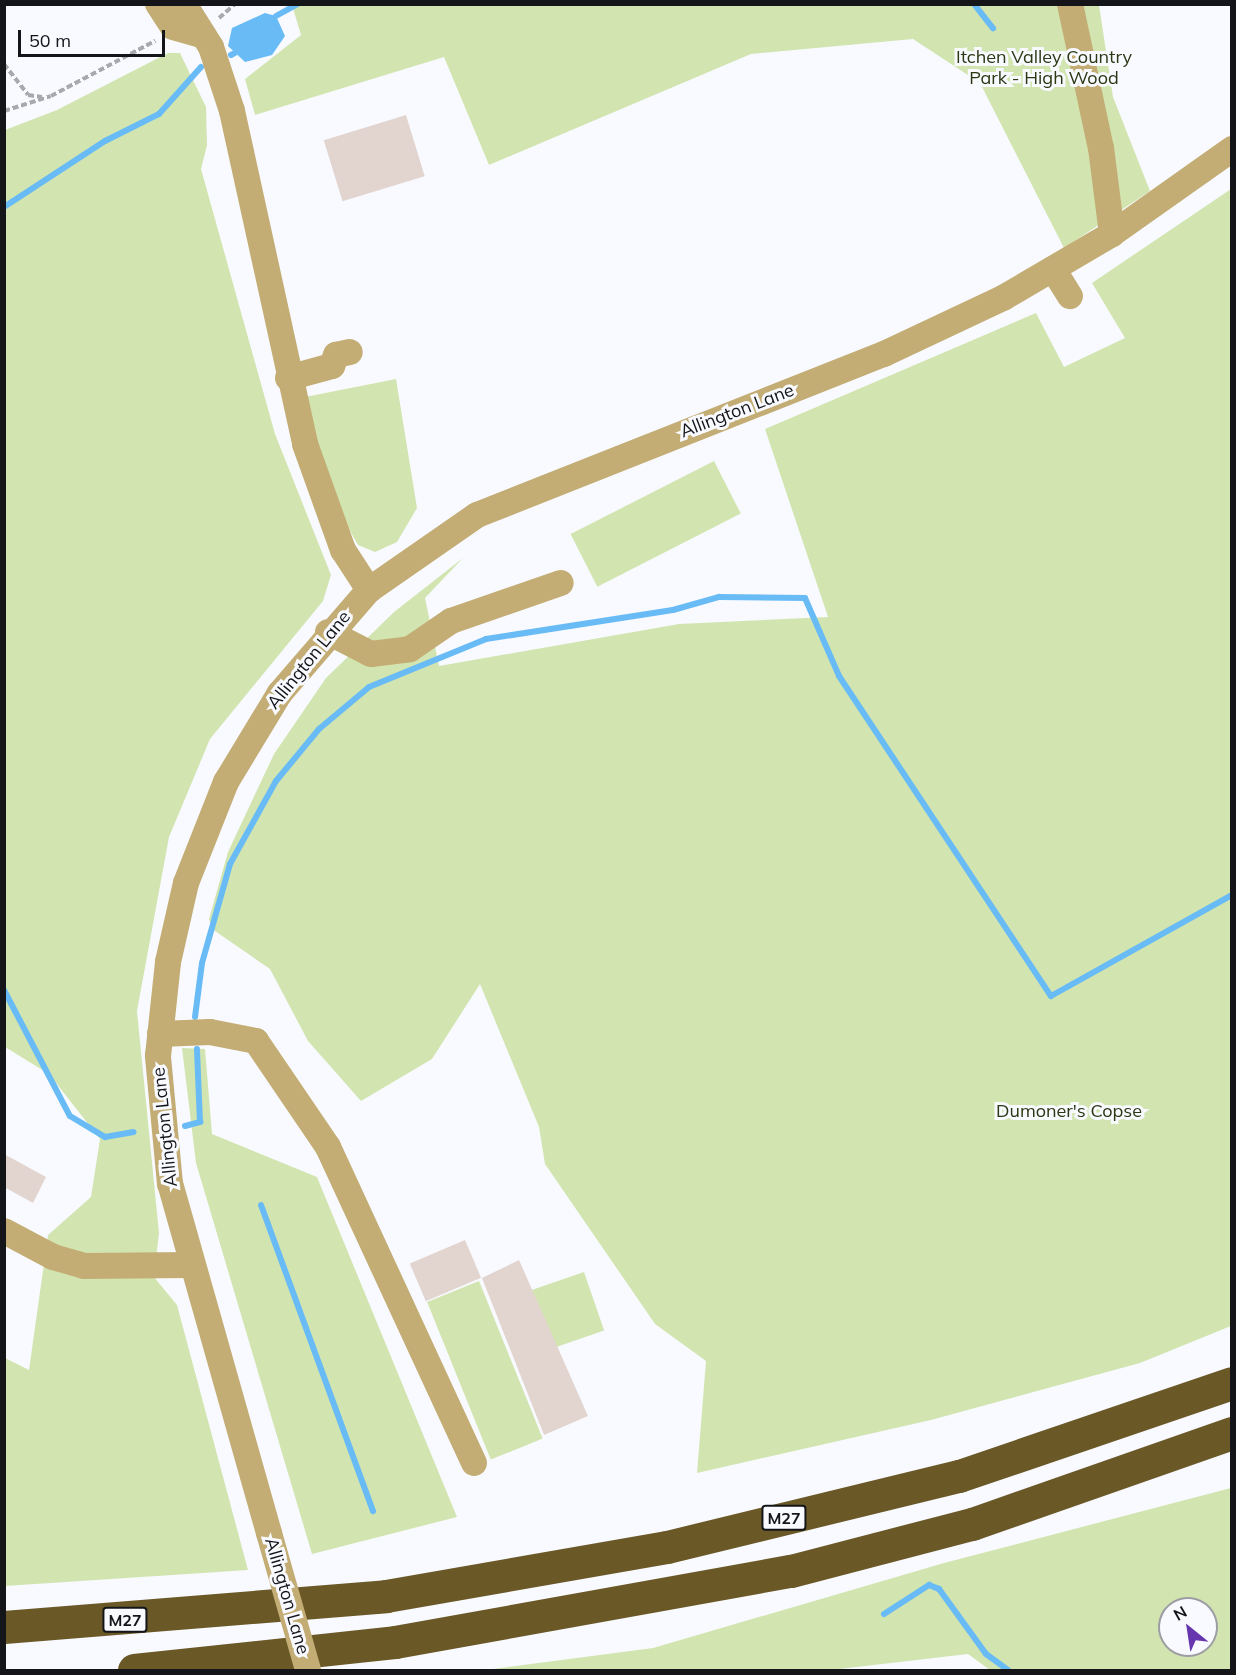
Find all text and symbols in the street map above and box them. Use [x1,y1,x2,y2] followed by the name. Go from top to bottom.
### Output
[21,18,168,56] scale bar
[29,29,71,52] text: 50 m
[956,47,1132,90] park label: Itchen Valley Country Park - High Wood
[677,379,797,443] street label: Allington Lane
[263,607,355,713] street label: Allington Lane
[148,1066,182,1188] street label: Allington Lane
[996,1100,1142,1122] park label: Dumoner's Copse
[760,1505,808,1531] road number: M27
[260,1535,314,1657] street label: Allington Lane
[1158,1597,1218,1657] north arrow
[1170,1601,1190,1625] text: N
[101,1607,149,1633] road number: M27

